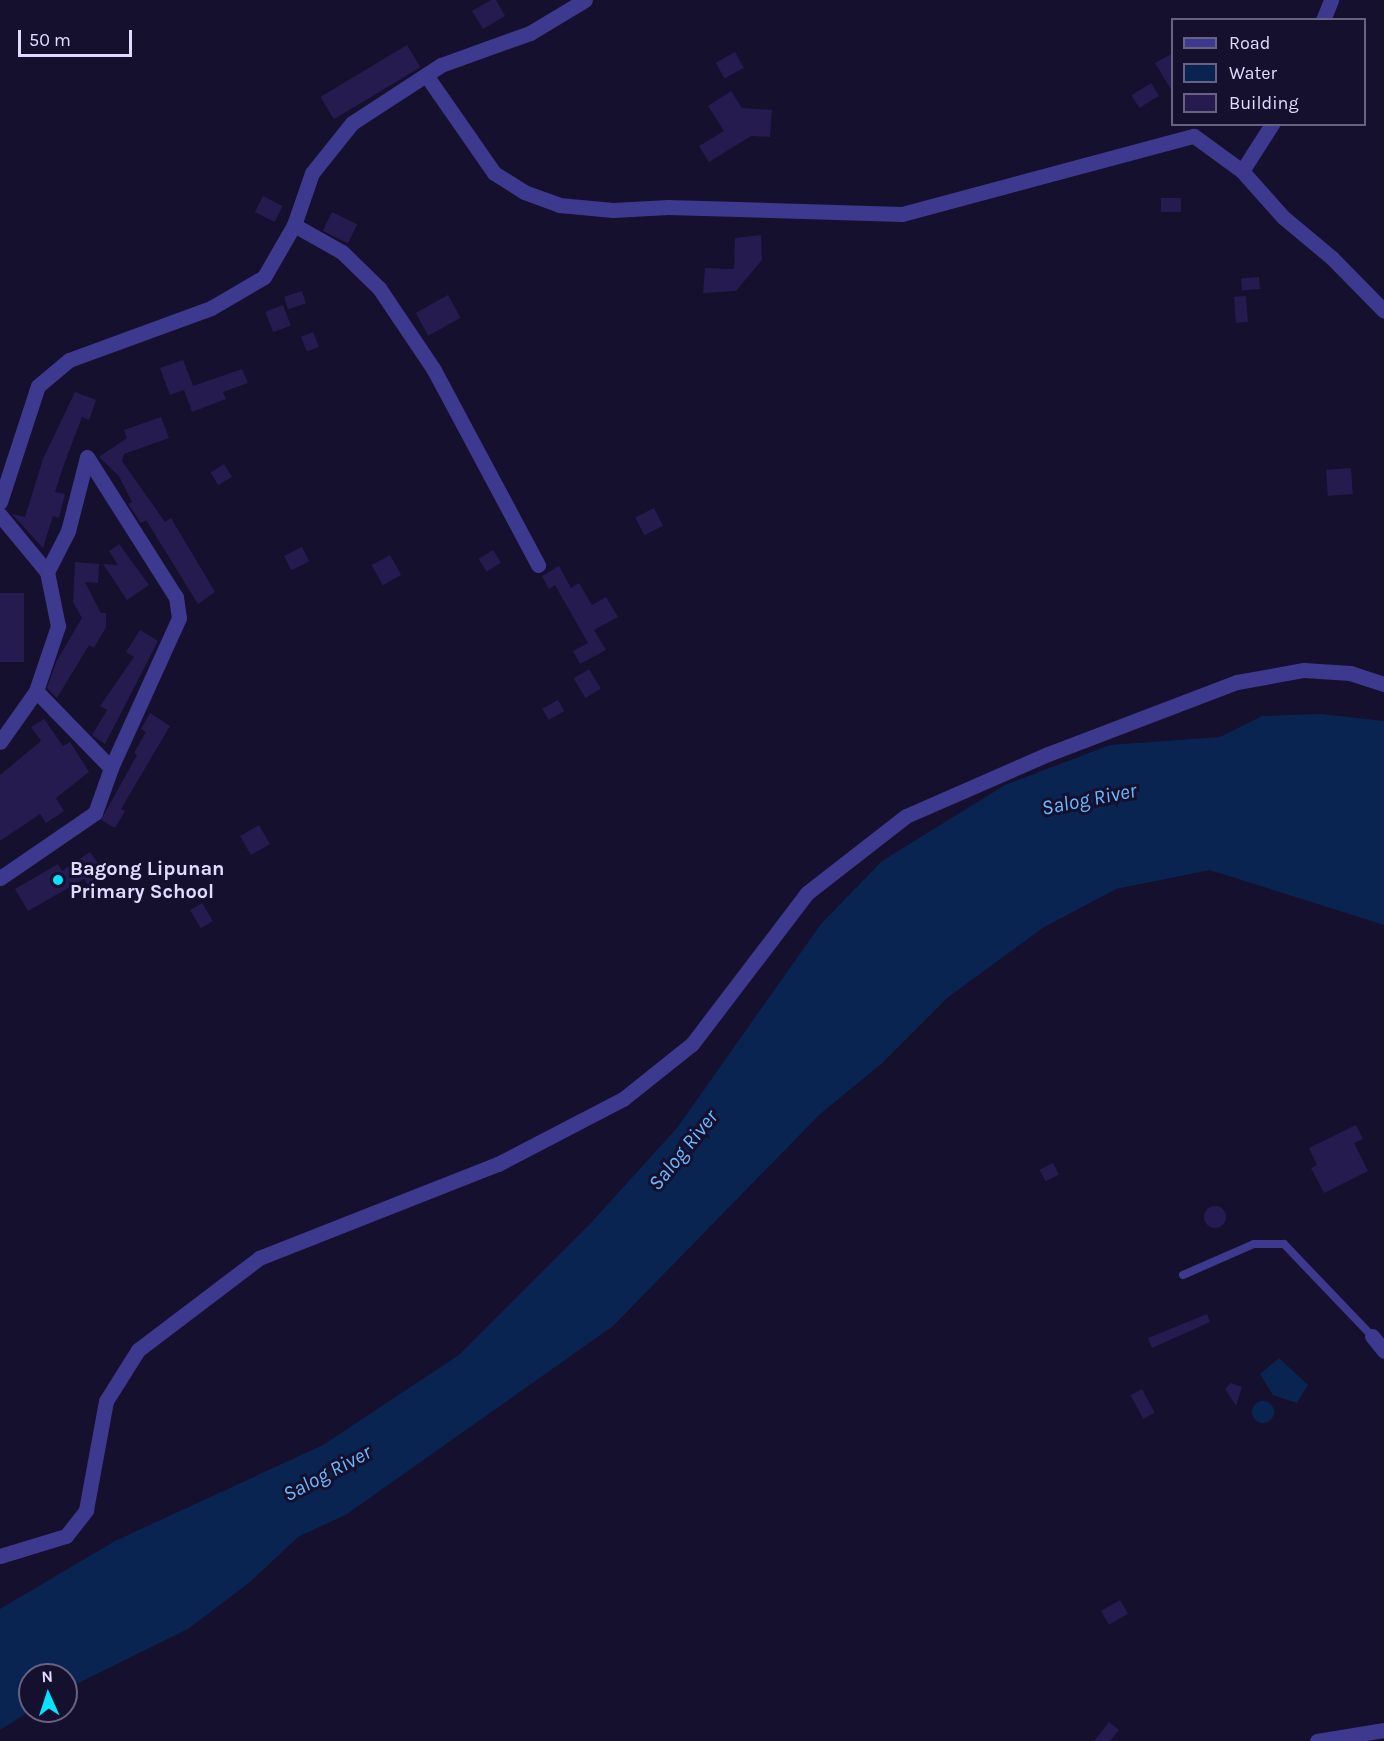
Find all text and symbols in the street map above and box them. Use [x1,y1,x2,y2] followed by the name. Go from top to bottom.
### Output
[21,18,135,56] scale bar
[1171,18,1366,126] legend
[29,29,71,51] text: 50 m
[1229,32,1270,54] text: Road
[1229,62,1277,84] text: Water
[1229,92,1299,114] text: Building
[1039,777,1139,821] water label: Salog River
[70,856,225,903] place label: Bagong Lipunan Primary School
[51,873,65,887] marker: Bagong Lipunan Primary School
[643,1105,723,1195] water label: Salog River
[279,1439,375,1507] water label: Salog River
[18,1663,78,1723] north arrow
[41,1667,53,1686] text: N

